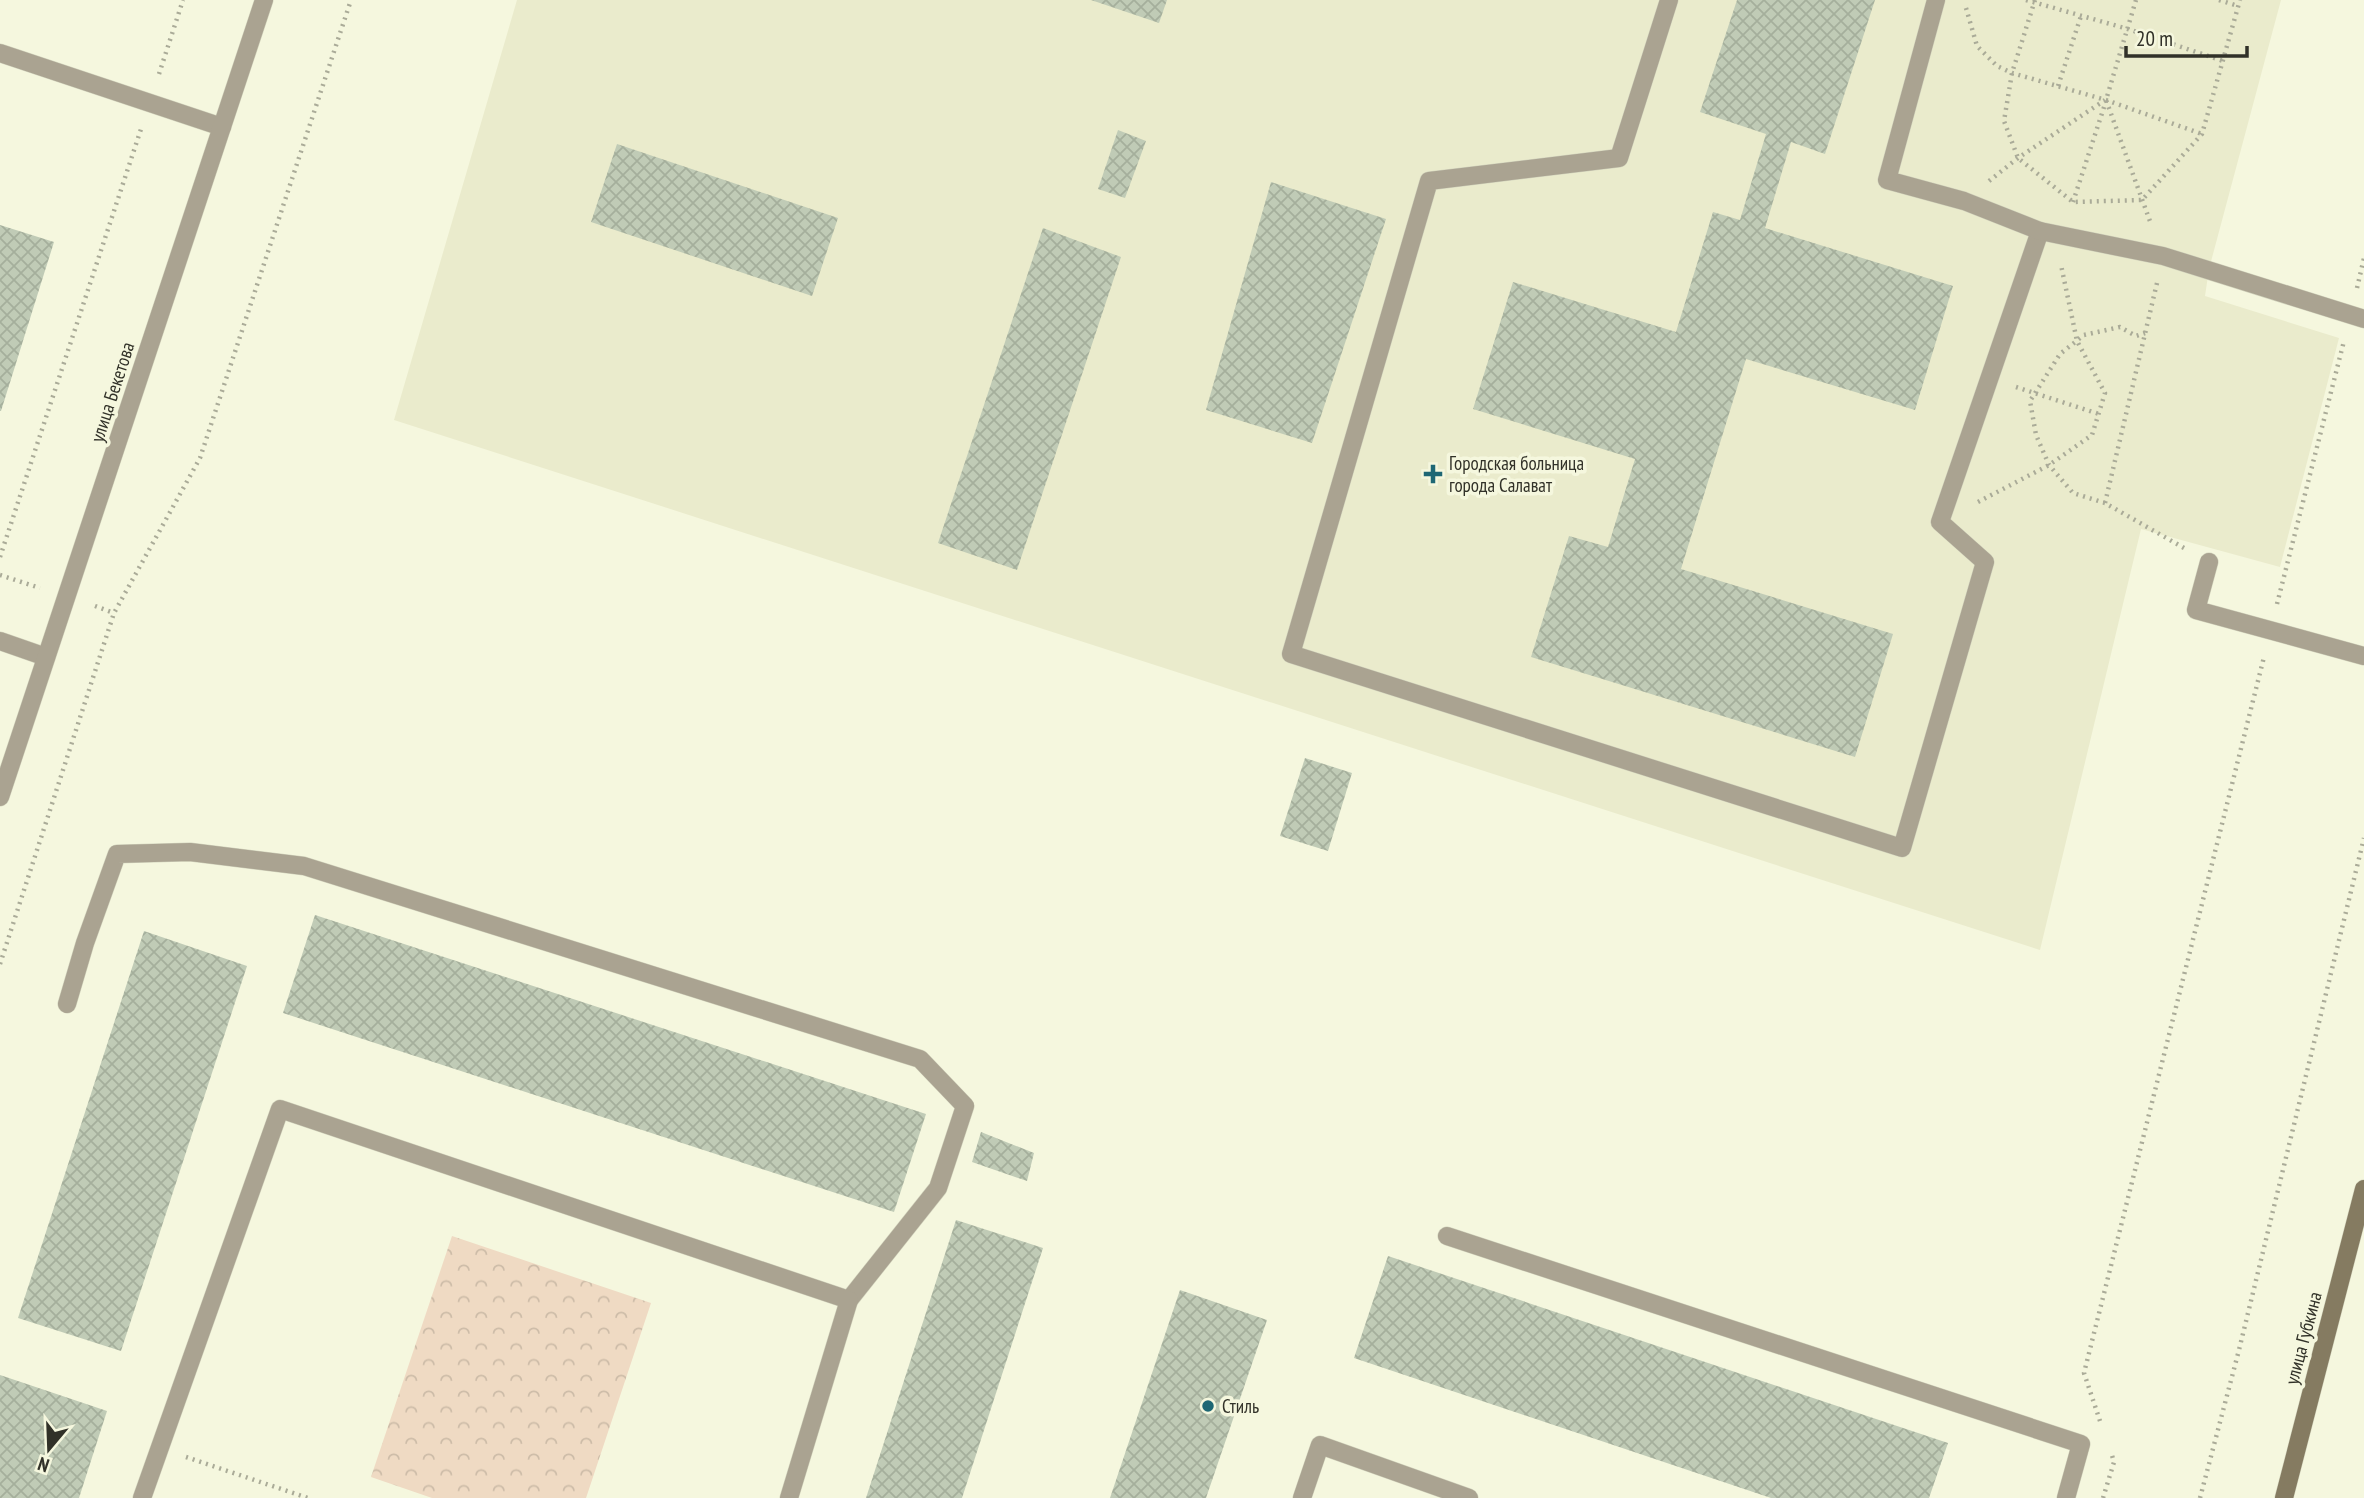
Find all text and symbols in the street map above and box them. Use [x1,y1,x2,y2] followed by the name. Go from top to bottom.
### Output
[2126,14,2247,58] scale bar
[2136,25,2173,52] text: 20 m
[85,339,139,445] street label: улица Бекетова
[1449,451,1584,497] place label: Городская больница города Салават
[1423,464,1443,484] marker: Городская больница города Салават
[2279,1289,2327,1387] street label: улица Губкина
[1222,1394,1259,1418] place label: Стиль
[1200,1398,1216,1414] marker: Стиль
[14,1414,84,1484] north arrow
[35,1452,52,1478] text: N

